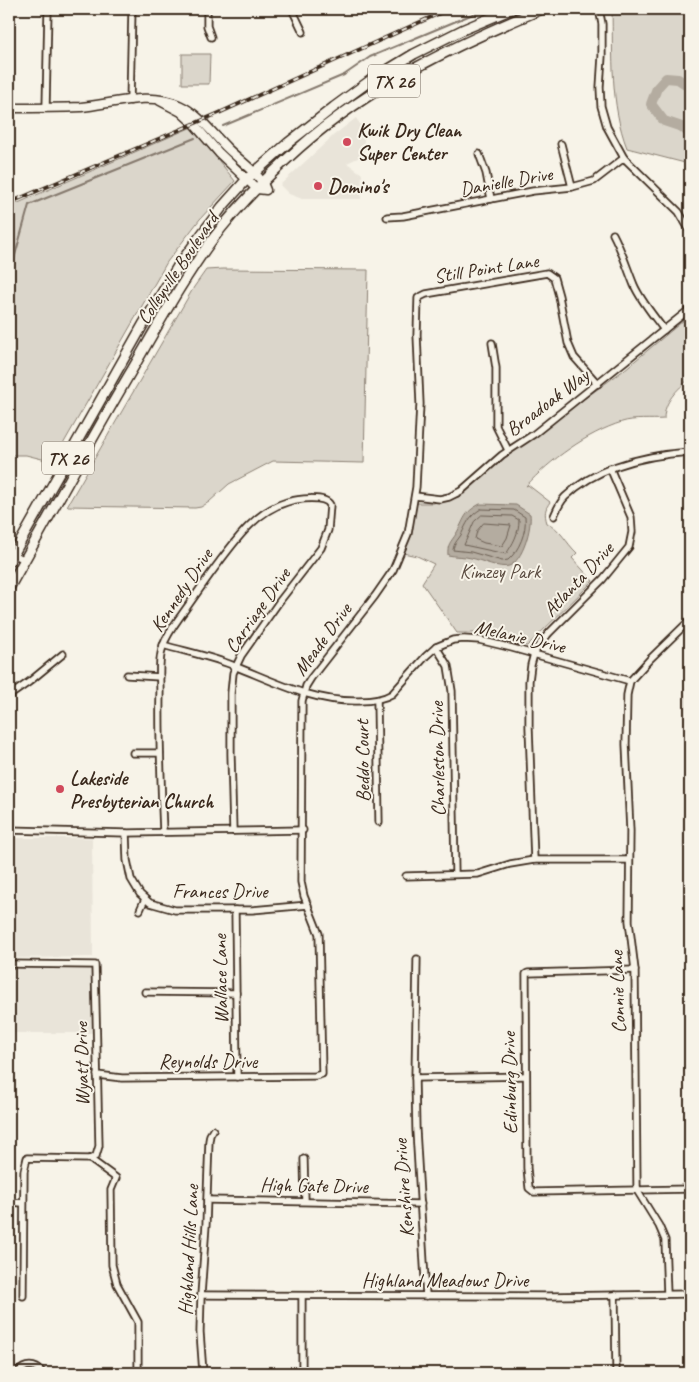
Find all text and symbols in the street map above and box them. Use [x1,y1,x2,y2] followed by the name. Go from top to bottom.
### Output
[368,64,420,98] road number: TX 26
[357,118,463,166] place label: Kwik Dry Clean Super Center
[341,136,353,148] marker: Kwik Dry Clean Super Center
[458,161,556,202] street label: Danielle Drive
[328,174,390,199] place label: Domino's
[312,180,324,192] marker: Domino's
[131,205,226,329] street label: Colleyville Boulevard
[432,248,541,289] street label: Still Point Lane
[501,362,596,442] street label: Broadoak Way
[42,442,94,474] road number: TX 26
[538,536,620,622] street label: Atlanta Drive
[144,543,219,637] street label: Kennedy Drive
[460,559,542,584] park label: Kimzey Park
[219,561,297,658] street label: Carriage Drive
[288,597,358,681] street label: Meade Drive
[472,614,569,659] street label: Melanie Drive
[424,700,451,817] street label: Charleston Drive
[349,717,376,802] street label: Beddo Court
[70,766,214,814] place label: Lakeside Presbyterian Church
[54,783,66,795] marker: Lakeside Presbyterian Church
[173,879,269,904] street label: Frances Drive
[207,933,234,1024] street label: Wallace Lane
[604,949,631,1034] street label: Connie Lane
[68,1020,95,1106] street label: Wyatt Drive
[496,1030,523,1134] street label: Edinburg Drive
[159,1049,259,1074] street label: Reynolds Drive
[387,1136,419,1238] street label: Kenshire Drive
[260,1172,370,1199] street label: High Gate Drive
[173,1183,204,1316] street label: Highland Hills Lane
[362,1268,530,1293] street label: Highland Meadows Drive

